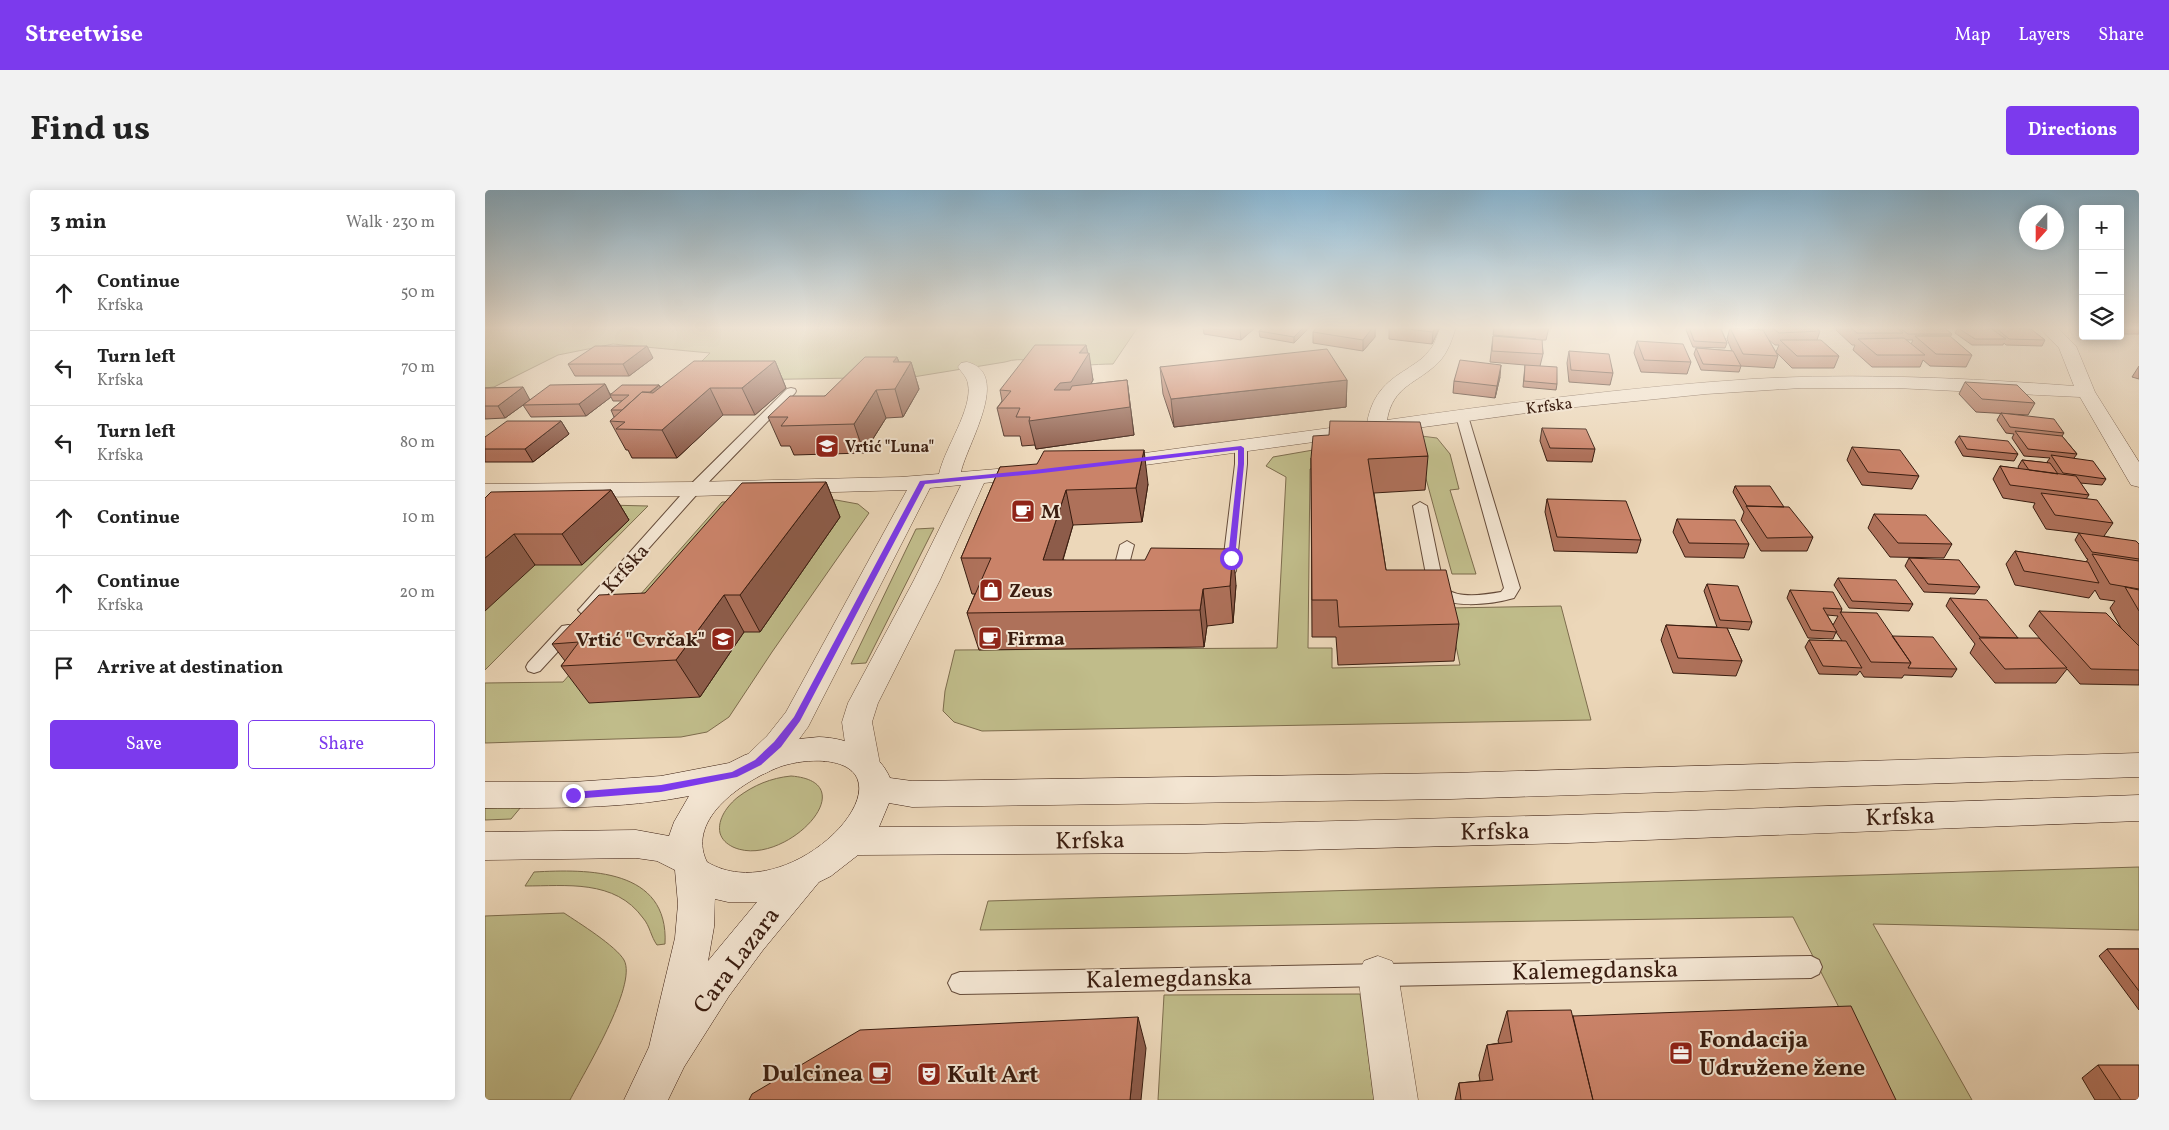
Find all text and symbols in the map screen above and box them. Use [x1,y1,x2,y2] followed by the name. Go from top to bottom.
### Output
[25,18,143,52] text: Streetwise
[1954,23,1990,48] text: Map
[2018,23,2070,48] text: Layers
[2098,23,2144,48] text: Share
[30,106,150,154] text: Find us
[2006,106,2139,155] button: Directions
[2019,205,2064,250] north arrow
[2079,205,2124,340] map controls
[2079,205,2124,250] button: +
[50,208,106,237] text: 3 min
[346,212,435,234] text: Walk · 230 m
[2079,250,2124,295] button: −
[97,269,180,295] text: Continue
[50,279,78,307] icon: ahead
[401,282,435,304] text: 50 m
[97,295,144,317] text: Krfska
[2079,295,2124,340] button: layers
[97,344,176,370] text: Turn left
[50,354,78,382] icon: left
[401,357,435,379] text: 70 m
[97,370,144,392] text: Krfska
[1525,393,1574,421] street label: Krfska
[97,419,176,445] text: Turn left
[50,429,78,457] icon: left
[400,432,435,454] text: 80 m
[814,433,840,459] school or university icon: Vrtić "Luna"
[845,437,934,459] place label: Vrtić "Luna"
[97,445,144,467] text: Krfska
[1010,498,1036,524] cafe icon: M
[1041,499,1060,527] place label: M
[50,504,78,532] icon: ahead
[97,505,180,531] text: Continue
[402,507,435,529] text: 10 m
[597,538,656,600] street label: Krfska
[1220,547,1243,570] route start
[97,569,180,595] text: Continue
[978,577,1004,603] shop icon: Zeus
[1009,578,1053,606] place label: Zeus
[50,579,78,607] icon: ahead
[400,582,435,604] text: 20 m
[97,595,144,617] text: Krfska
[977,625,1003,651] cafe icon: Firma
[710,626,736,652] school or university icon: Vrtić "Cvrčak"
[1007,626,1065,654] place label: Firma
[576,627,705,655] place label: Vrtić "Cvrčak"
[50,654,78,682] icon: arrive
[97,655,283,681] text: Arrive at destination
[50,720,238,769] button: Save
[248,720,435,769] button: Share
[562,784,585,807] route end
[1865,800,1936,836] street label: Krfska
[1460,815,1530,851] street label: Krfska
[1055,824,1125,860] street label: Krfska
[686,901,789,1022] street label: Cara Lazara
[1511,954,1679,990] street label: Kalemegdanska
[1085,962,1253,998] street label: Kalemegdanska
[1699,1024,1865,1086] place label: Fondacija Udružene žene
[1668,1040,1694,1066] office icon: Fondacija Udružene žene
[762,1058,863,1092] place label: Dulcinea
[947,1059,1038,1093] place label: Kult Art
[867,1060,893,1086] cafe icon: Dulcinea
[916,1061,942,1087] theatre icon: Kult Art

